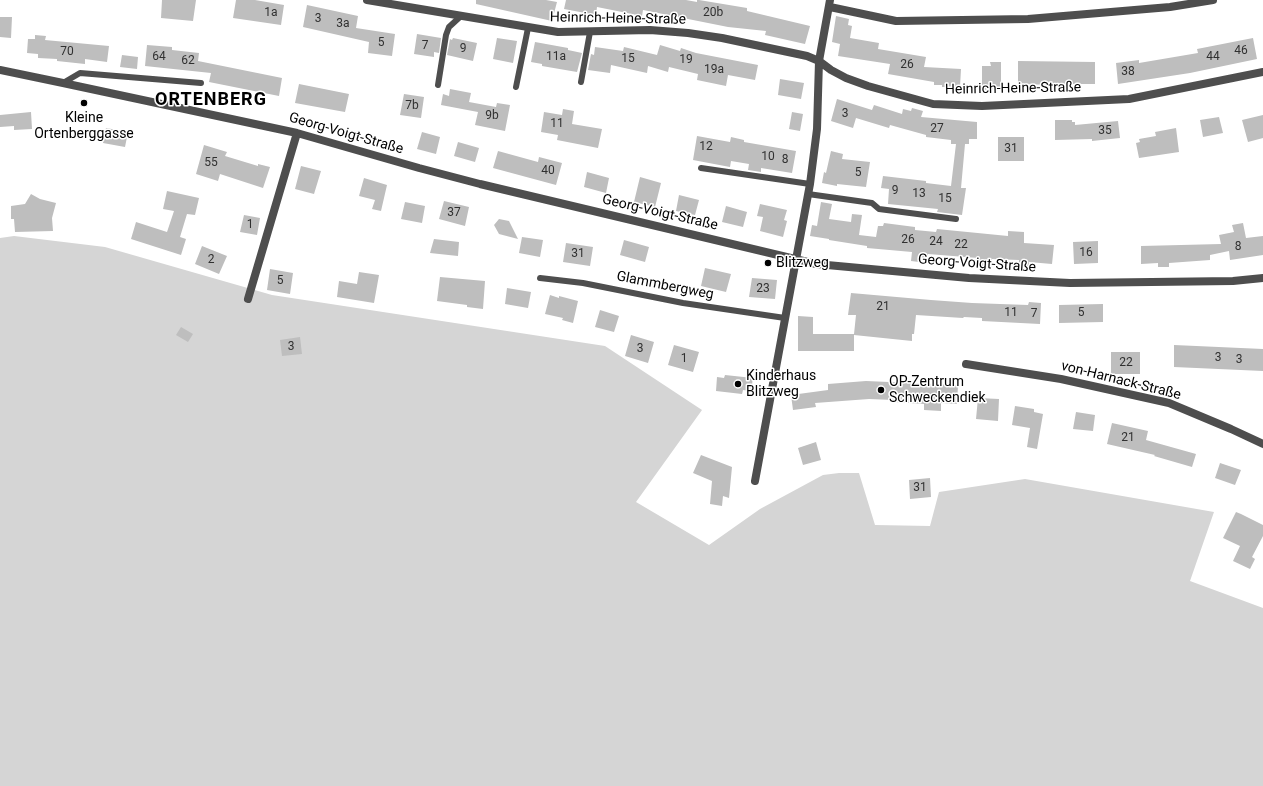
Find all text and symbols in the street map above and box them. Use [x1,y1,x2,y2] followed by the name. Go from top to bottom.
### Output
[264,6,278,20] house number: 1a
[703,6,723,20] house number: 20b
[550,9,686,29] street label: Heinrich-Heine-Straße
[315,12,321,26] house number: 3
[336,17,350,31] house number: 3a
[378,36,384,50] house number: 5
[422,39,428,53] house number: 7
[460,42,466,56] house number: 9
[1234,44,1248,58] house number: 46
[60,45,74,59] house number: 70
[152,50,166,64] house number: 64
[546,50,566,64] house number: 11a
[1206,50,1220,64] house number: 44
[621,52,635,66] house number: 15
[679,53,693,67] house number: 19
[181,54,195,68] house number: 62
[900,58,914,72] house number: 26
[704,63,724,77] house number: 19a
[1121,65,1135,79] house number: 38
[945,79,1081,99] street label: Heinrich-Heine-Straße
[155,89,267,111] district label: ORTENBERG
[79,98,89,108] marker: Kleine Ortenberggasse
[405,99,419,113] house number: 7b
[842,107,848,121] house number: 3
[485,109,499,123] house number: 9b
[34,110,134,142] place label: Kleine Ortenberggasse
[287,110,405,158] street label: Georg-Voigt-Straße
[550,117,564,131] house number: 11
[930,122,944,136] house number: 27
[1098,124,1112,138] house number: 35
[699,140,713,154] house number: 12
[1004,142,1018,156] house number: 31
[761,150,775,164] house number: 10
[782,153,788,167] house number: 8
[204,156,218,170] house number: 55
[541,164,555,178] house number: 40
[855,166,861,180] house number: 5
[892,184,898,198] house number: 9
[912,187,926,201] house number: 13
[600,192,720,234] street label: Georg-Voigt-Straße
[938,192,952,206] house number: 15
[447,206,461,220] house number: 37
[247,218,253,232] house number: 1
[901,233,915,247] house number: 26
[929,235,943,249] house number: 24
[954,238,968,252] house number: 22
[1235,240,1241,254] house number: 8
[1079,246,1093,260] house number: 16
[571,247,585,261] house number: 31
[917,251,1037,277] street label: Georg-Voigt-Straße
[208,253,214,267] house number: 2
[776,255,829,271] place label: Blitzweg
[763,258,773,268] marker: Blitzweg
[615,268,715,304] street label: Glammbergweg
[277,274,283,288] house number: 5
[756,282,770,296] house number: 23
[876,300,890,314] house number: 21
[1004,306,1018,320] house number: 11
[1078,306,1084,320] house number: 5
[1031,307,1037,321] house number: 7
[288,340,294,354] house number: 3
[637,342,643,356] house number: 3
[1215,351,1221,365] house number: 3
[681,352,687,366] house number: 1
[1236,353,1242,367] house number: 3
[1119,356,1133,370] house number: 22
[1059,358,1183,404] street label: von-Harnack-Straße
[746,368,816,400] place label: Kinderhaus Blitzweg
[889,374,986,406] place label: OP-Zentrum Schweckendiek
[733,379,743,389] marker: Kinderhaus Blitzweg
[876,385,886,395] marker: OP-Zentrum Schweckendiek
[1121,431,1135,445] house number: 21
[913,481,927,495] house number: 31

